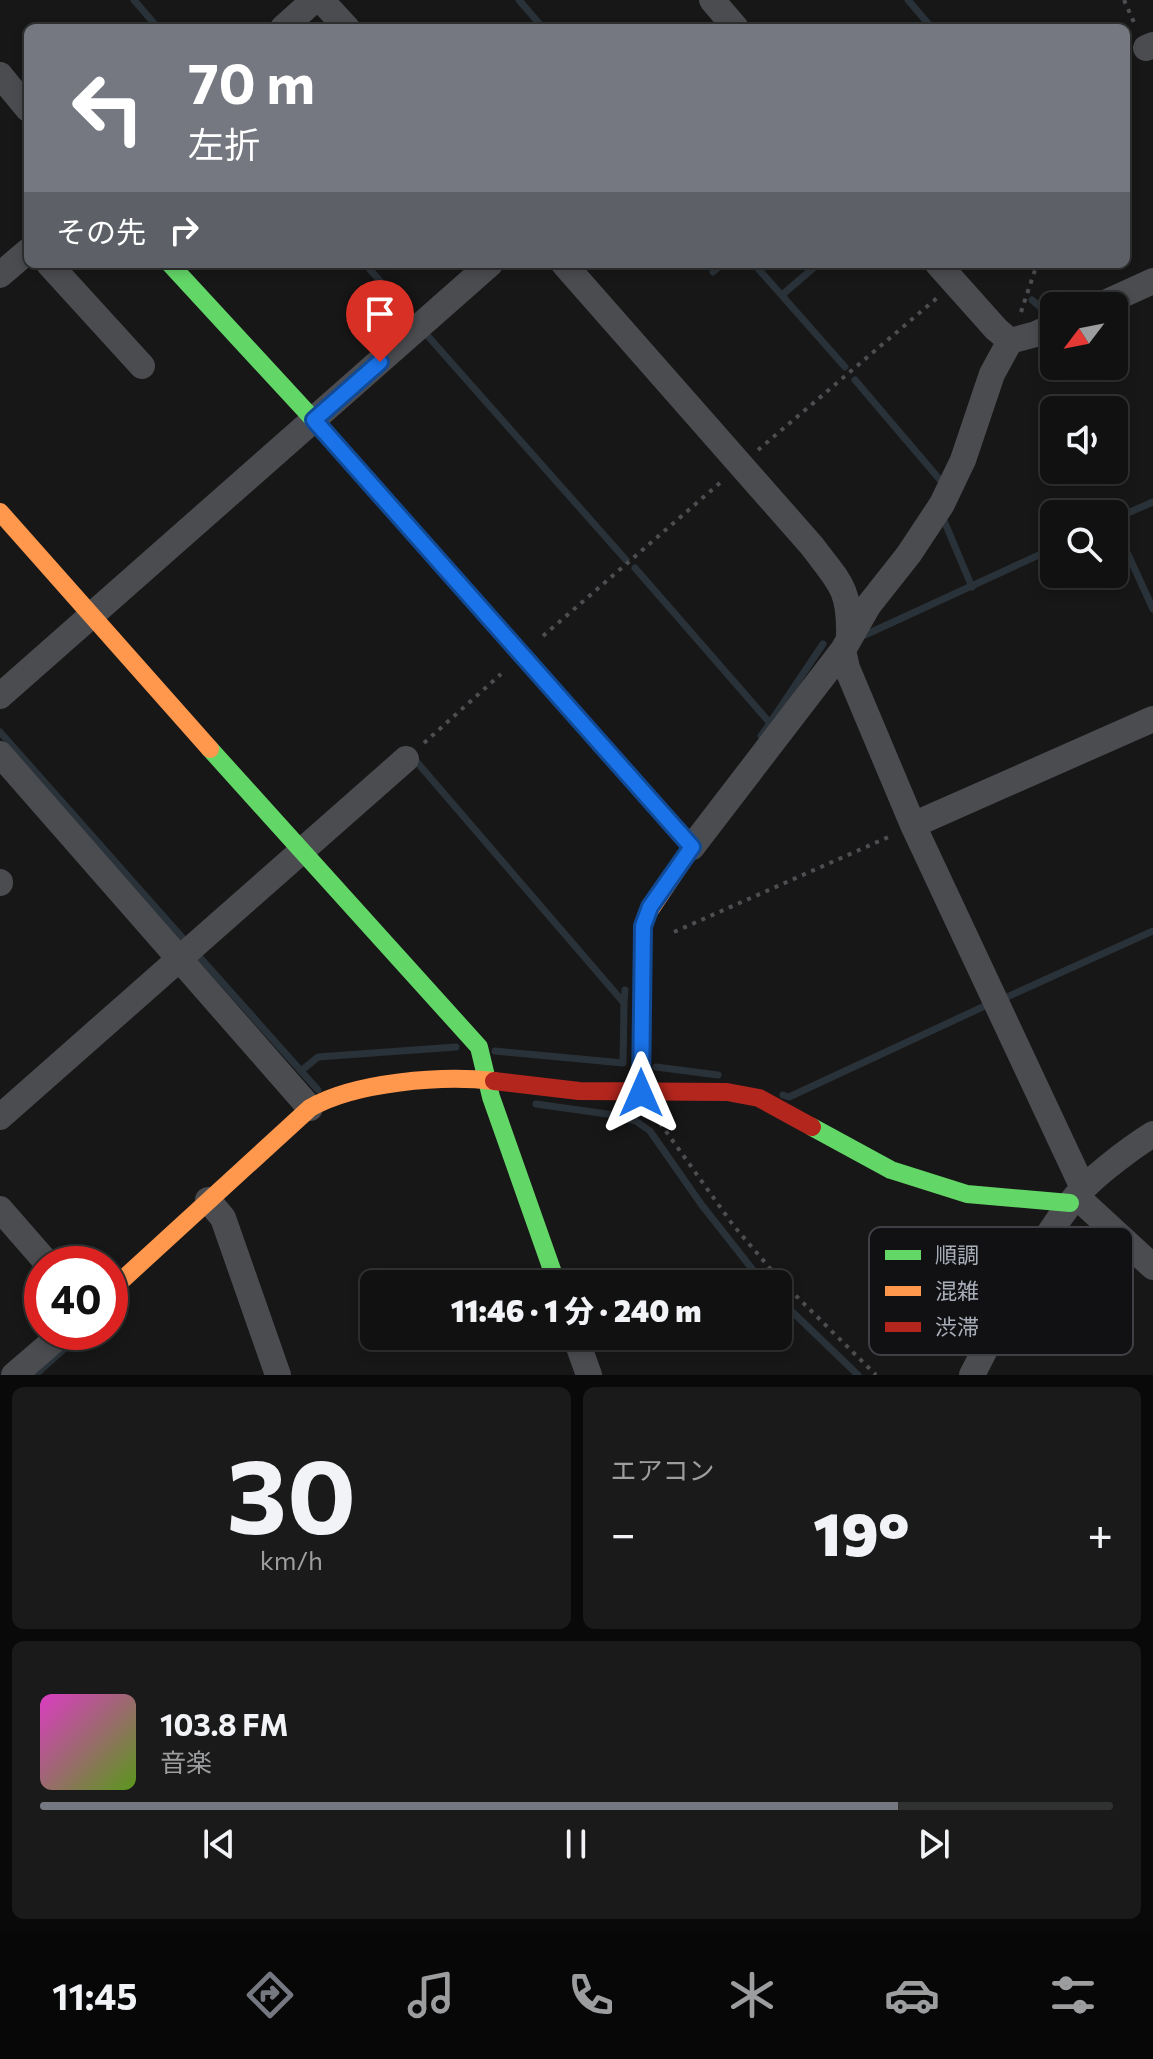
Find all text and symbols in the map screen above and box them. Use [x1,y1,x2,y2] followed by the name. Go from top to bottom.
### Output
[188,47,315,116] text: 70 m
[56,56,160,160] icon: left
[188,121,260,165] text: 左折
[162,208,206,252] icon: right
[56,212,146,249] text: その先
[346,280,414,362] pin
[358,292,402,336] icon: arrive
[1040,292,1128,380] north arrow
[1040,292,1128,588] map controls
[1040,396,1128,484] button: sound
[1040,500,1128,588] button: search
[599,1051,683,1135] position arrow
[869,1227,1133,1355] legend
[935,1241,979,1268] text: 順調
[24,1246,128,1350] speed limit sign: 40
[935,1277,979,1304] text: 混雑
[451,1291,701,1328] text: 11:46 · 1 分 · 240 m
[935,1313,979,1340] text: 渋滞
[226,1428,356,1555] text: 30
[611,1454,715,1485] text: エアコン
[813,1495,909,1568] text: 19°
[611,1505,636,1559] text: −
[1087,1505,1113,1559] text: +
[260,1544,323,1575] text: km/h
[160,1705,288,1742] text: 103.8 FM
[160,1746,212,1777] text: 音楽
[197,1822,241,1866] icon: previous
[554,1822,598,1866] icon: pause
[912,1822,956,1866] icon: next
[242,1967,298,2023] icon: directions
[403,1967,459,2023] icon: music
[563,1967,619,2023] icon: phone
[724,1967,780,2023] icon: climate
[884,1967,940,2023] icon: car
[1045,1967,1101,2023] icon: filters
[52,1973,137,2017] text: 11:45

